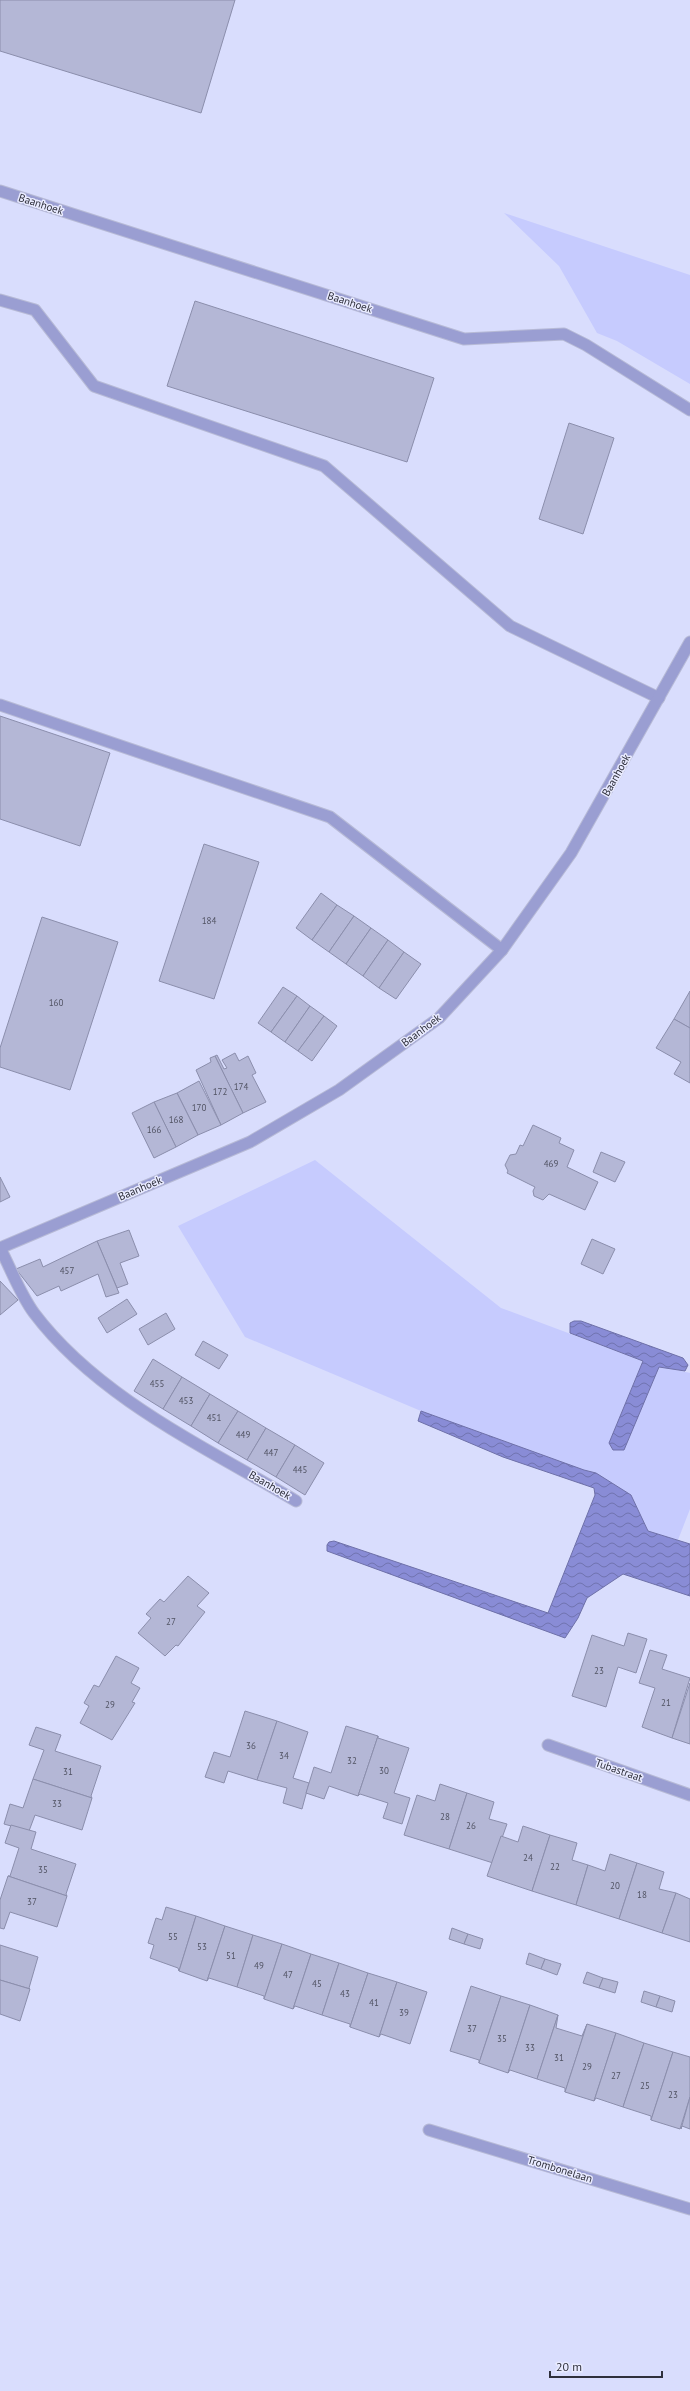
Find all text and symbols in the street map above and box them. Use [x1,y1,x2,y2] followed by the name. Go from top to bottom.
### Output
[17,190,66,218] street label: Baanhoek
[326,288,375,316] street label: Baanhoek
[599,751,634,799] street label: Baanhoek
[202,915,216,926] house number: 184
[49,997,63,1008] house number: 160
[398,1010,444,1049] street label: Baanhoek
[234,1081,248,1092] house number: 174
[213,1086,227,1097] house number: 172
[192,1102,206,1113] house number: 170
[169,1114,183,1125] house number: 168
[147,1124,161,1135] house number: 166
[544,1158,558,1169] house number: 469
[116,1172,165,1203] street label: Baanhoek
[60,1265,74,1276] house number: 457
[150,1378,164,1389] house number: 455
[179,1395,193,1406] house number: 453
[207,1412,221,1423] house number: 451
[236,1429,250,1440] house number: 449
[264,1447,278,1458] house number: 447
[293,1464,307,1475] house number: 445
[247,1467,294,1503] street label: Baanhoek
[166,1616,176,1627] house number: 27
[594,1665,604,1676] house number: 23
[661,1697,671,1708] house number: 21
[105,1699,115,1710] house number: 29
[246,1740,256,1751] house number: 36
[279,1750,289,1761] house number: 34
[347,1755,357,1766] house number: 32
[594,1755,645,1785] street label: Tubastraat
[379,1765,389,1776] house number: 30
[63,1766,73,1777] house number: 31
[52,1798,62,1809] house number: 33
[440,1811,450,1822] house number: 28
[466,1820,476,1831] house number: 26
[523,1852,533,1863] house number: 24
[550,1861,560,1872] house number: 22
[38,1864,48,1875] house number: 35
[610,1880,620,1891] house number: 20
[637,1889,647,1900] house number: 18
[27,1896,37,1907] house number: 37
[168,1931,178,1942] house number: 55
[197,1941,207,1952] house number: 53
[226,1950,236,1961] house number: 51
[254,1960,264,1971] house number: 49
[283,1969,293,1980] house number: 47
[312,1978,322,1989] house number: 45
[340,1988,350,1999] house number: 43
[369,1997,379,2008] house number: 41
[399,2007,409,2018] house number: 39
[467,2023,477,2034] house number: 37
[497,2033,507,2044] house number: 35
[525,2042,535,2053] house number: 33
[554,2052,564,2063] house number: 31
[582,2061,592,2072] house number: 29
[611,2070,621,2081] house number: 27
[640,2080,650,2091] house number: 25
[668,2089,678,2100] house number: 23
[526,2152,594,2186] street label: Trombonelaan
[550,2353,662,2379] scale bar
[556,2359,582,2374] text: 20 m

